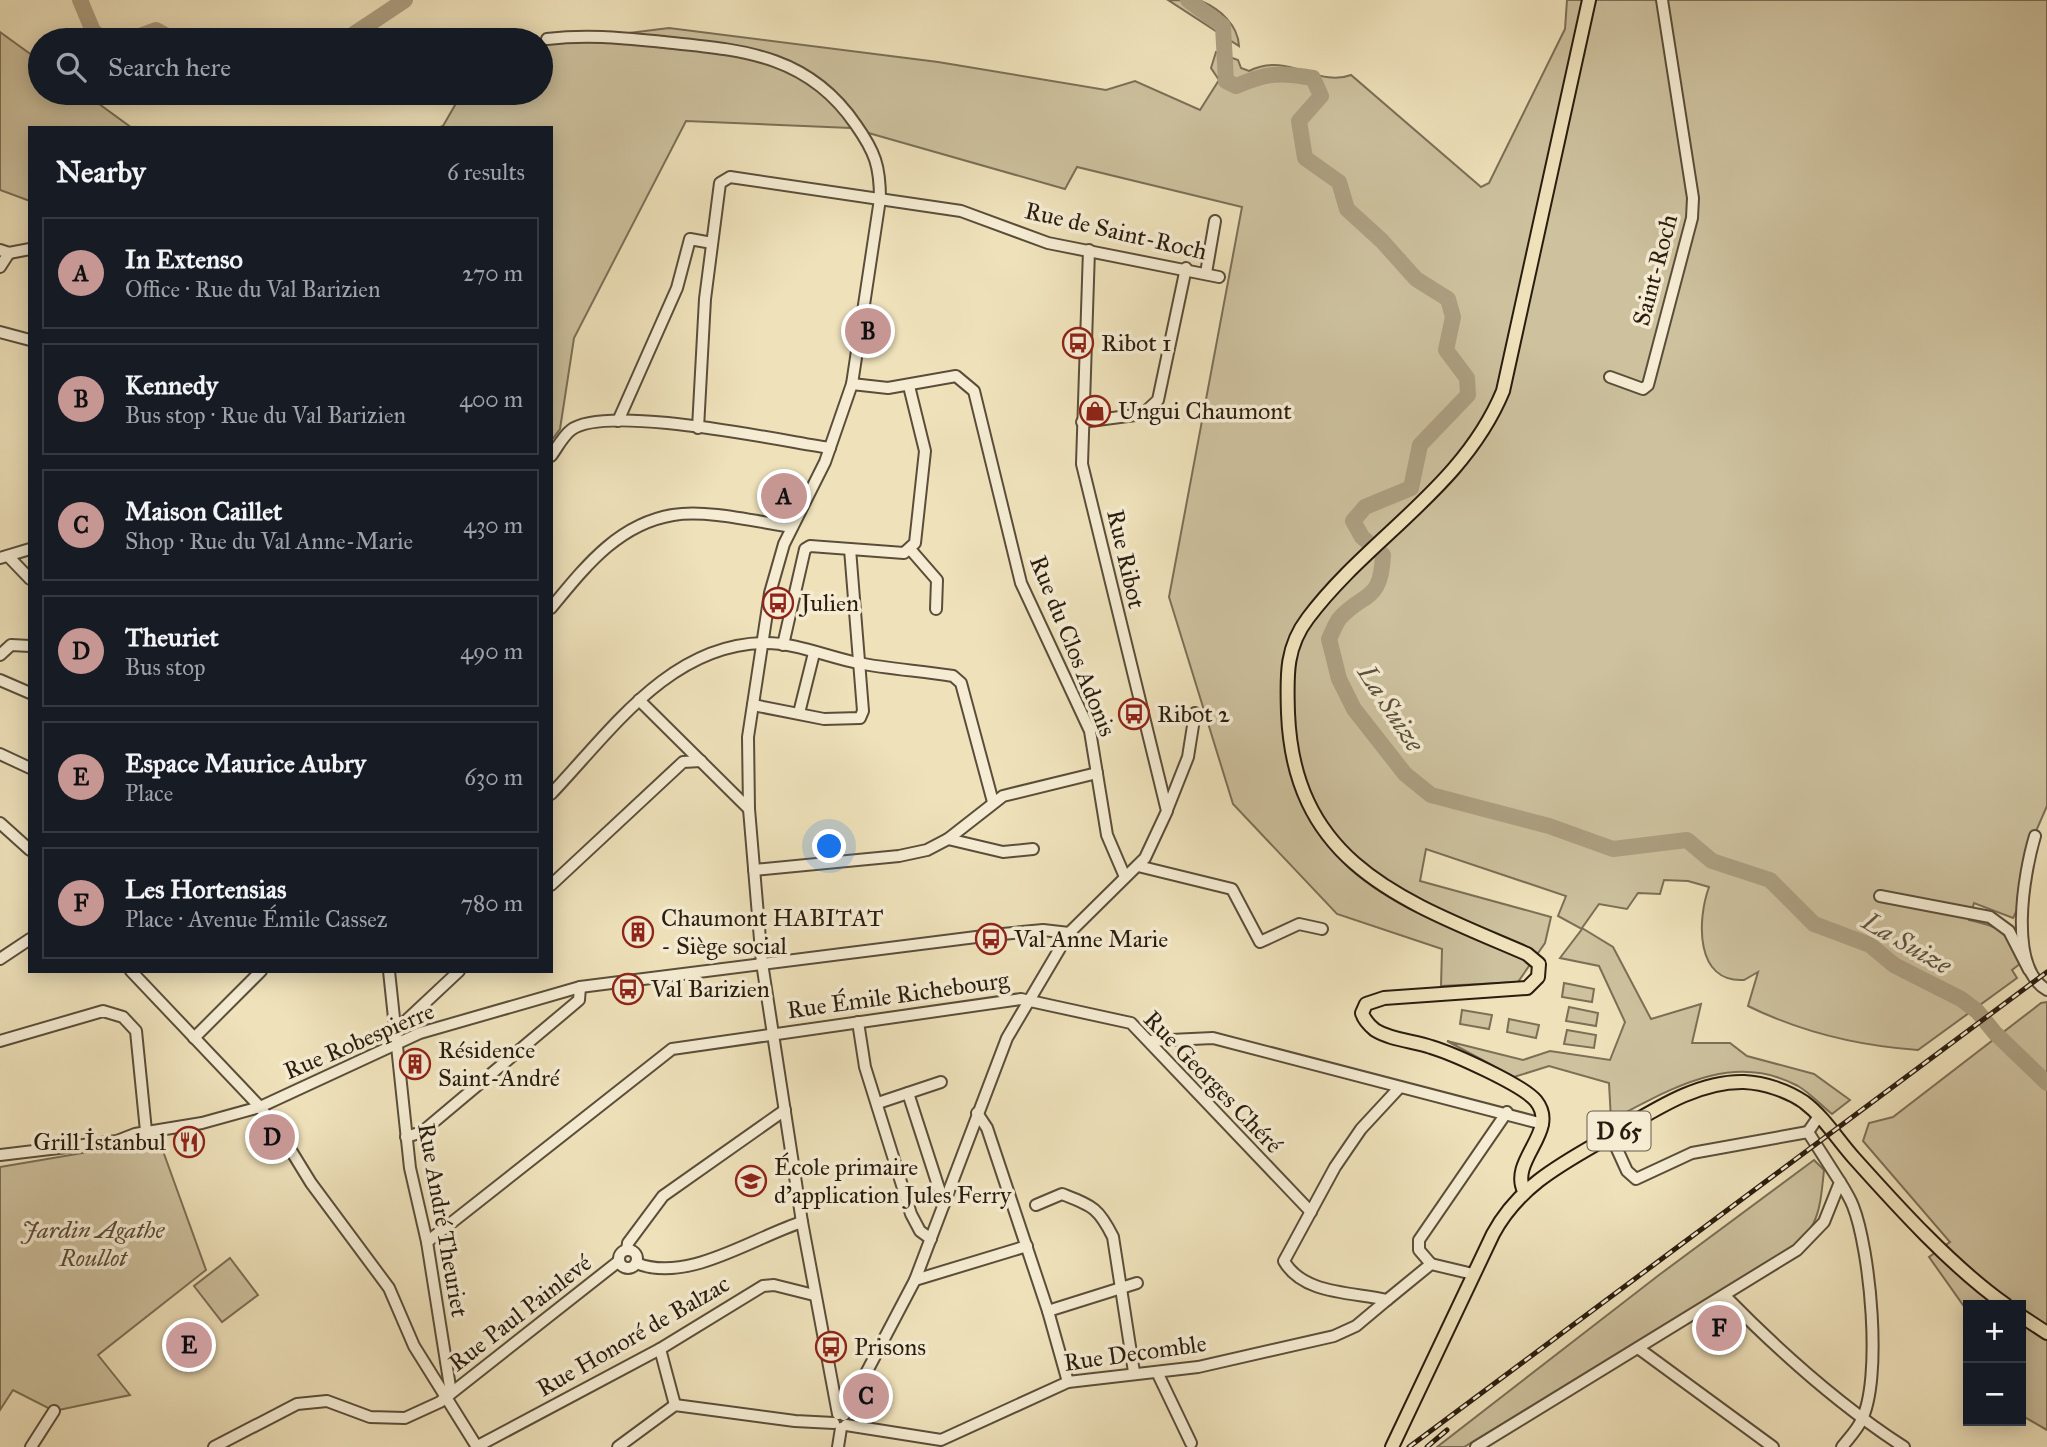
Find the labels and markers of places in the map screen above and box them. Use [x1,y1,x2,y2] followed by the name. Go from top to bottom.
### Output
[845,305,891,357] pin: B
[1061,326,1095,360] bus stop icon: Ribot 1
[1101,328,1171,358] place label: Ribot 1
[1078,394,1112,428] shop icon: Ungui Chaumont
[1118,396,1292,426] place label: Ungui Chaumont
[761,470,807,522] pin: A
[761,586,795,620] bus stop icon: Julien
[798,588,859,618] place label: Julien
[1117,697,1151,731] bus stop icon: Ribot 2
[1157,699,1230,729] place label: Ribot 2
[661,903,883,961] place label: Chaumont HABITAT - Siège social
[621,915,655,949] building icon: Chaumont HABITAT - Siège social
[974,922,1008,956] bus stop icon: Val Anne Marie
[1013,924,1168,954] place label: Val Anne Marie
[611,972,645,1006] bus stop icon: Val Barizien
[650,974,770,1004] place label: Val Barizien
[438,1035,560,1093] place label: Résidence Saint-André
[398,1047,432,1081] building icon: Résidence Saint-André
[249,1111,295,1163] pin: D
[172,1125,206,1159] restaurant icon: Grill İstanbul
[33,1127,167,1157] place label: Grill İstanbul
[774,1152,1012,1210] place label: École primaire d'application Jules Ferry
[734,1164,768,1198] school or university icon: École primaire d'application Jules Ferry
[1696,1302,1742,1354] pin: F
[166,1319,212,1371] pin: E
[814,1330,848,1364] bus stop icon: Prisons
[854,1332,926,1362] place label: Prisons
[843,1370,889,1422] pin: C

